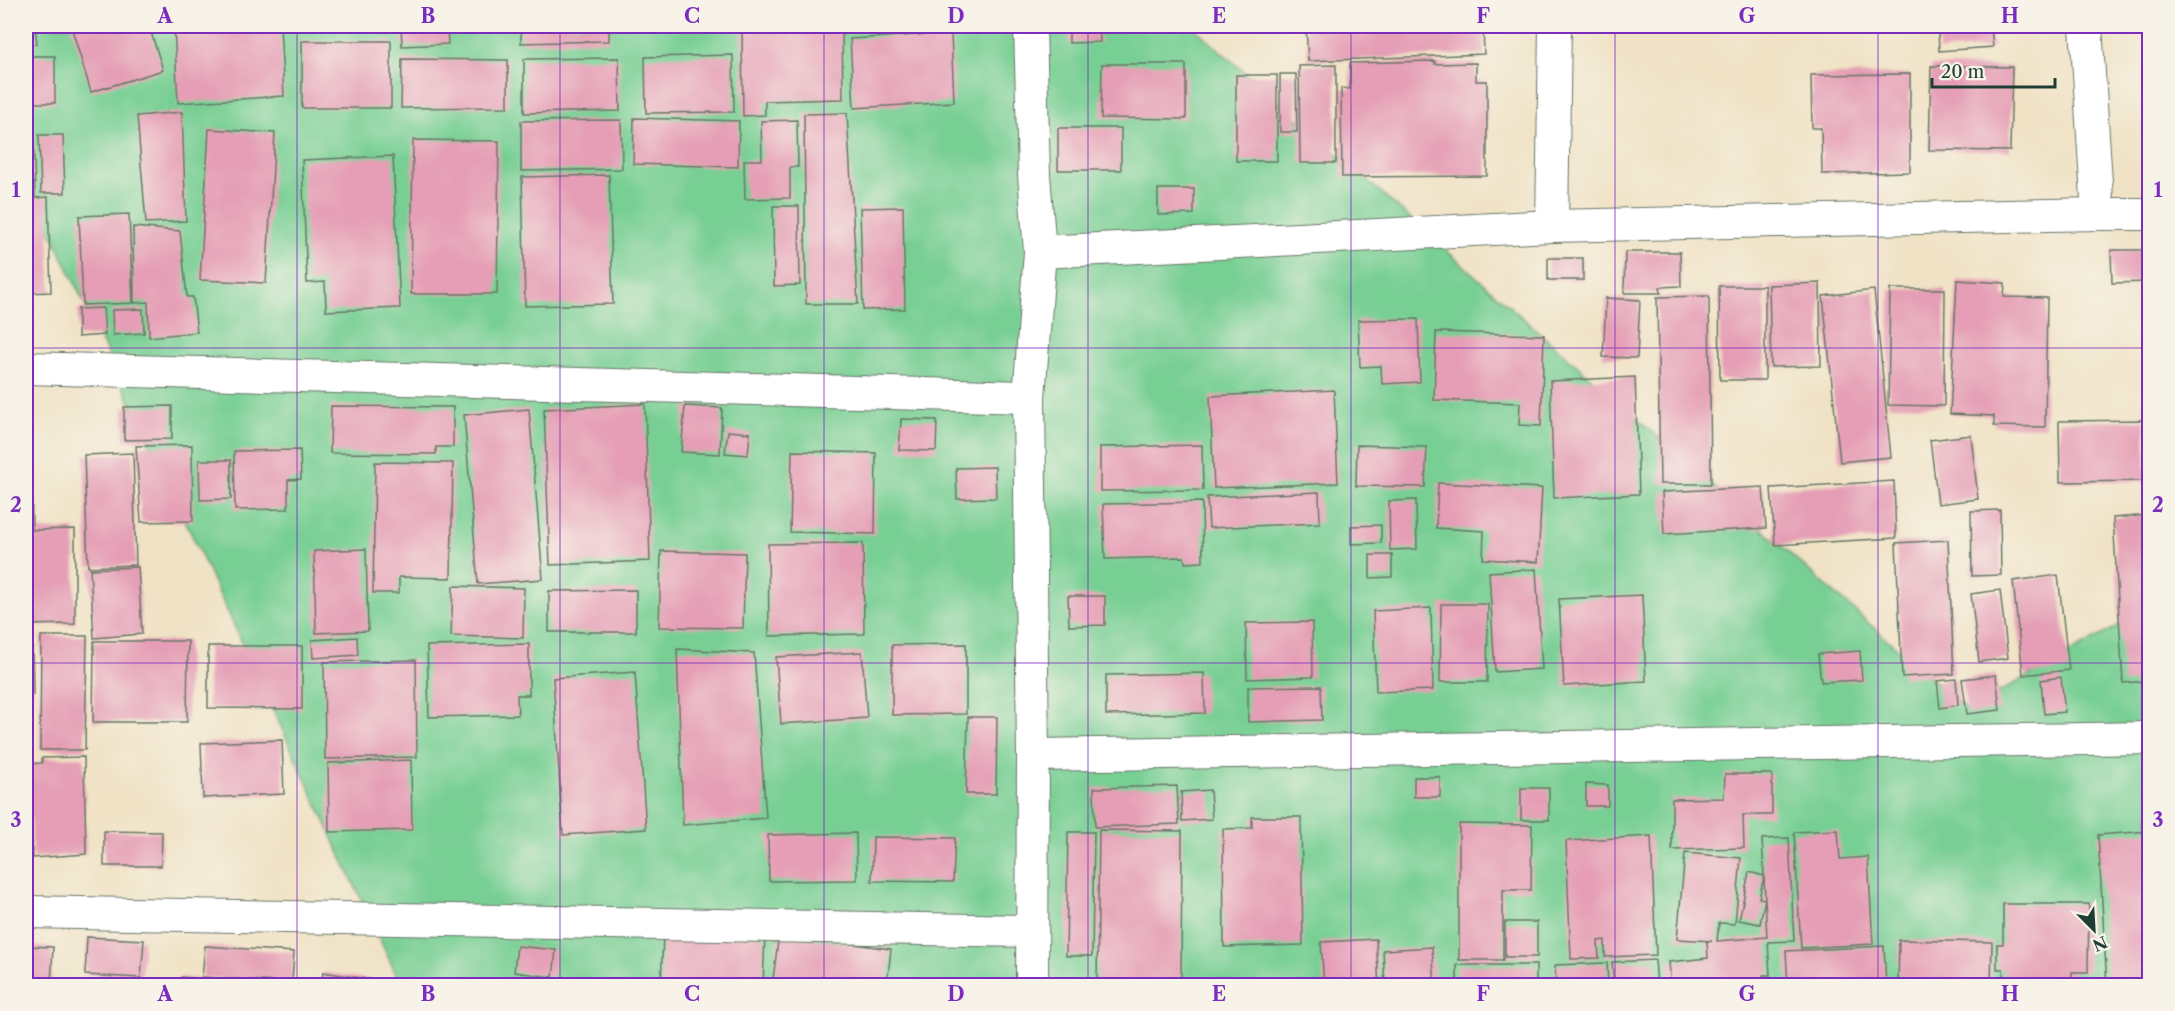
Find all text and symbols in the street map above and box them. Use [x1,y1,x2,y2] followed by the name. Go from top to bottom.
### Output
[156,4,173,28] text: A
[421,4,436,28] text: B
[684,4,700,28] text: C
[947,4,965,28] text: D
[1212,4,1226,28] text: E
[1476,4,1490,28] text: F
[1739,4,1756,28] text: G
[2001,4,2019,28] text: H
[1932,51,2055,89] scale bar
[1941,61,1985,83] text: 20 m
[12,178,21,202] text: 1
[2154,178,2163,202] text: 1
[10,493,22,517] text: 2
[2152,493,2164,517] text: 2
[10,808,22,832] text: 3
[2152,808,2164,832] text: 3
[2064,900,2124,960] north arrow
[2090,932,2111,956] text: N
[156,982,173,1006] text: A
[421,982,436,1006] text: B
[684,982,700,1006] text: C
[947,982,965,1006] text: D
[1212,982,1226,1006] text: E
[1476,982,1490,1006] text: F
[1739,982,1756,1006] text: G
[2001,982,2019,1006] text: H

